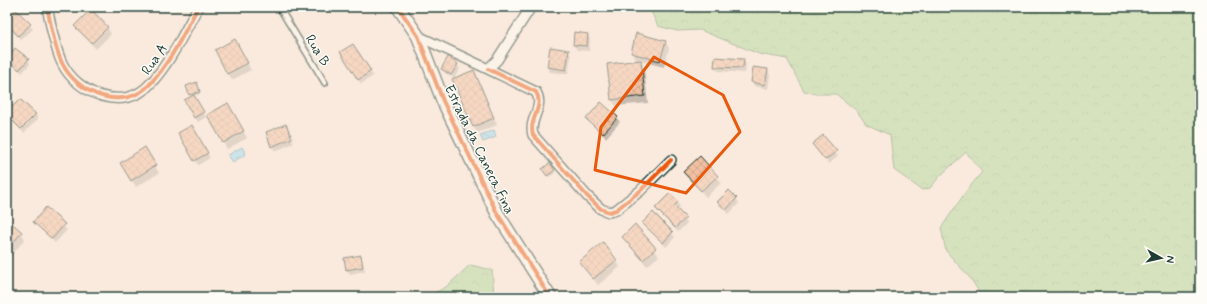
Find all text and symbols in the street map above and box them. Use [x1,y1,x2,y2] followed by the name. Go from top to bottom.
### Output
[301,31,334,70] street label: Rua B
[138,40,172,79] street label: Rua A
[440,82,518,217] street label: Estrada da Caneca Fina
[1141,238,1181,278] north arrow
[1162,255,1177,264] text: N

